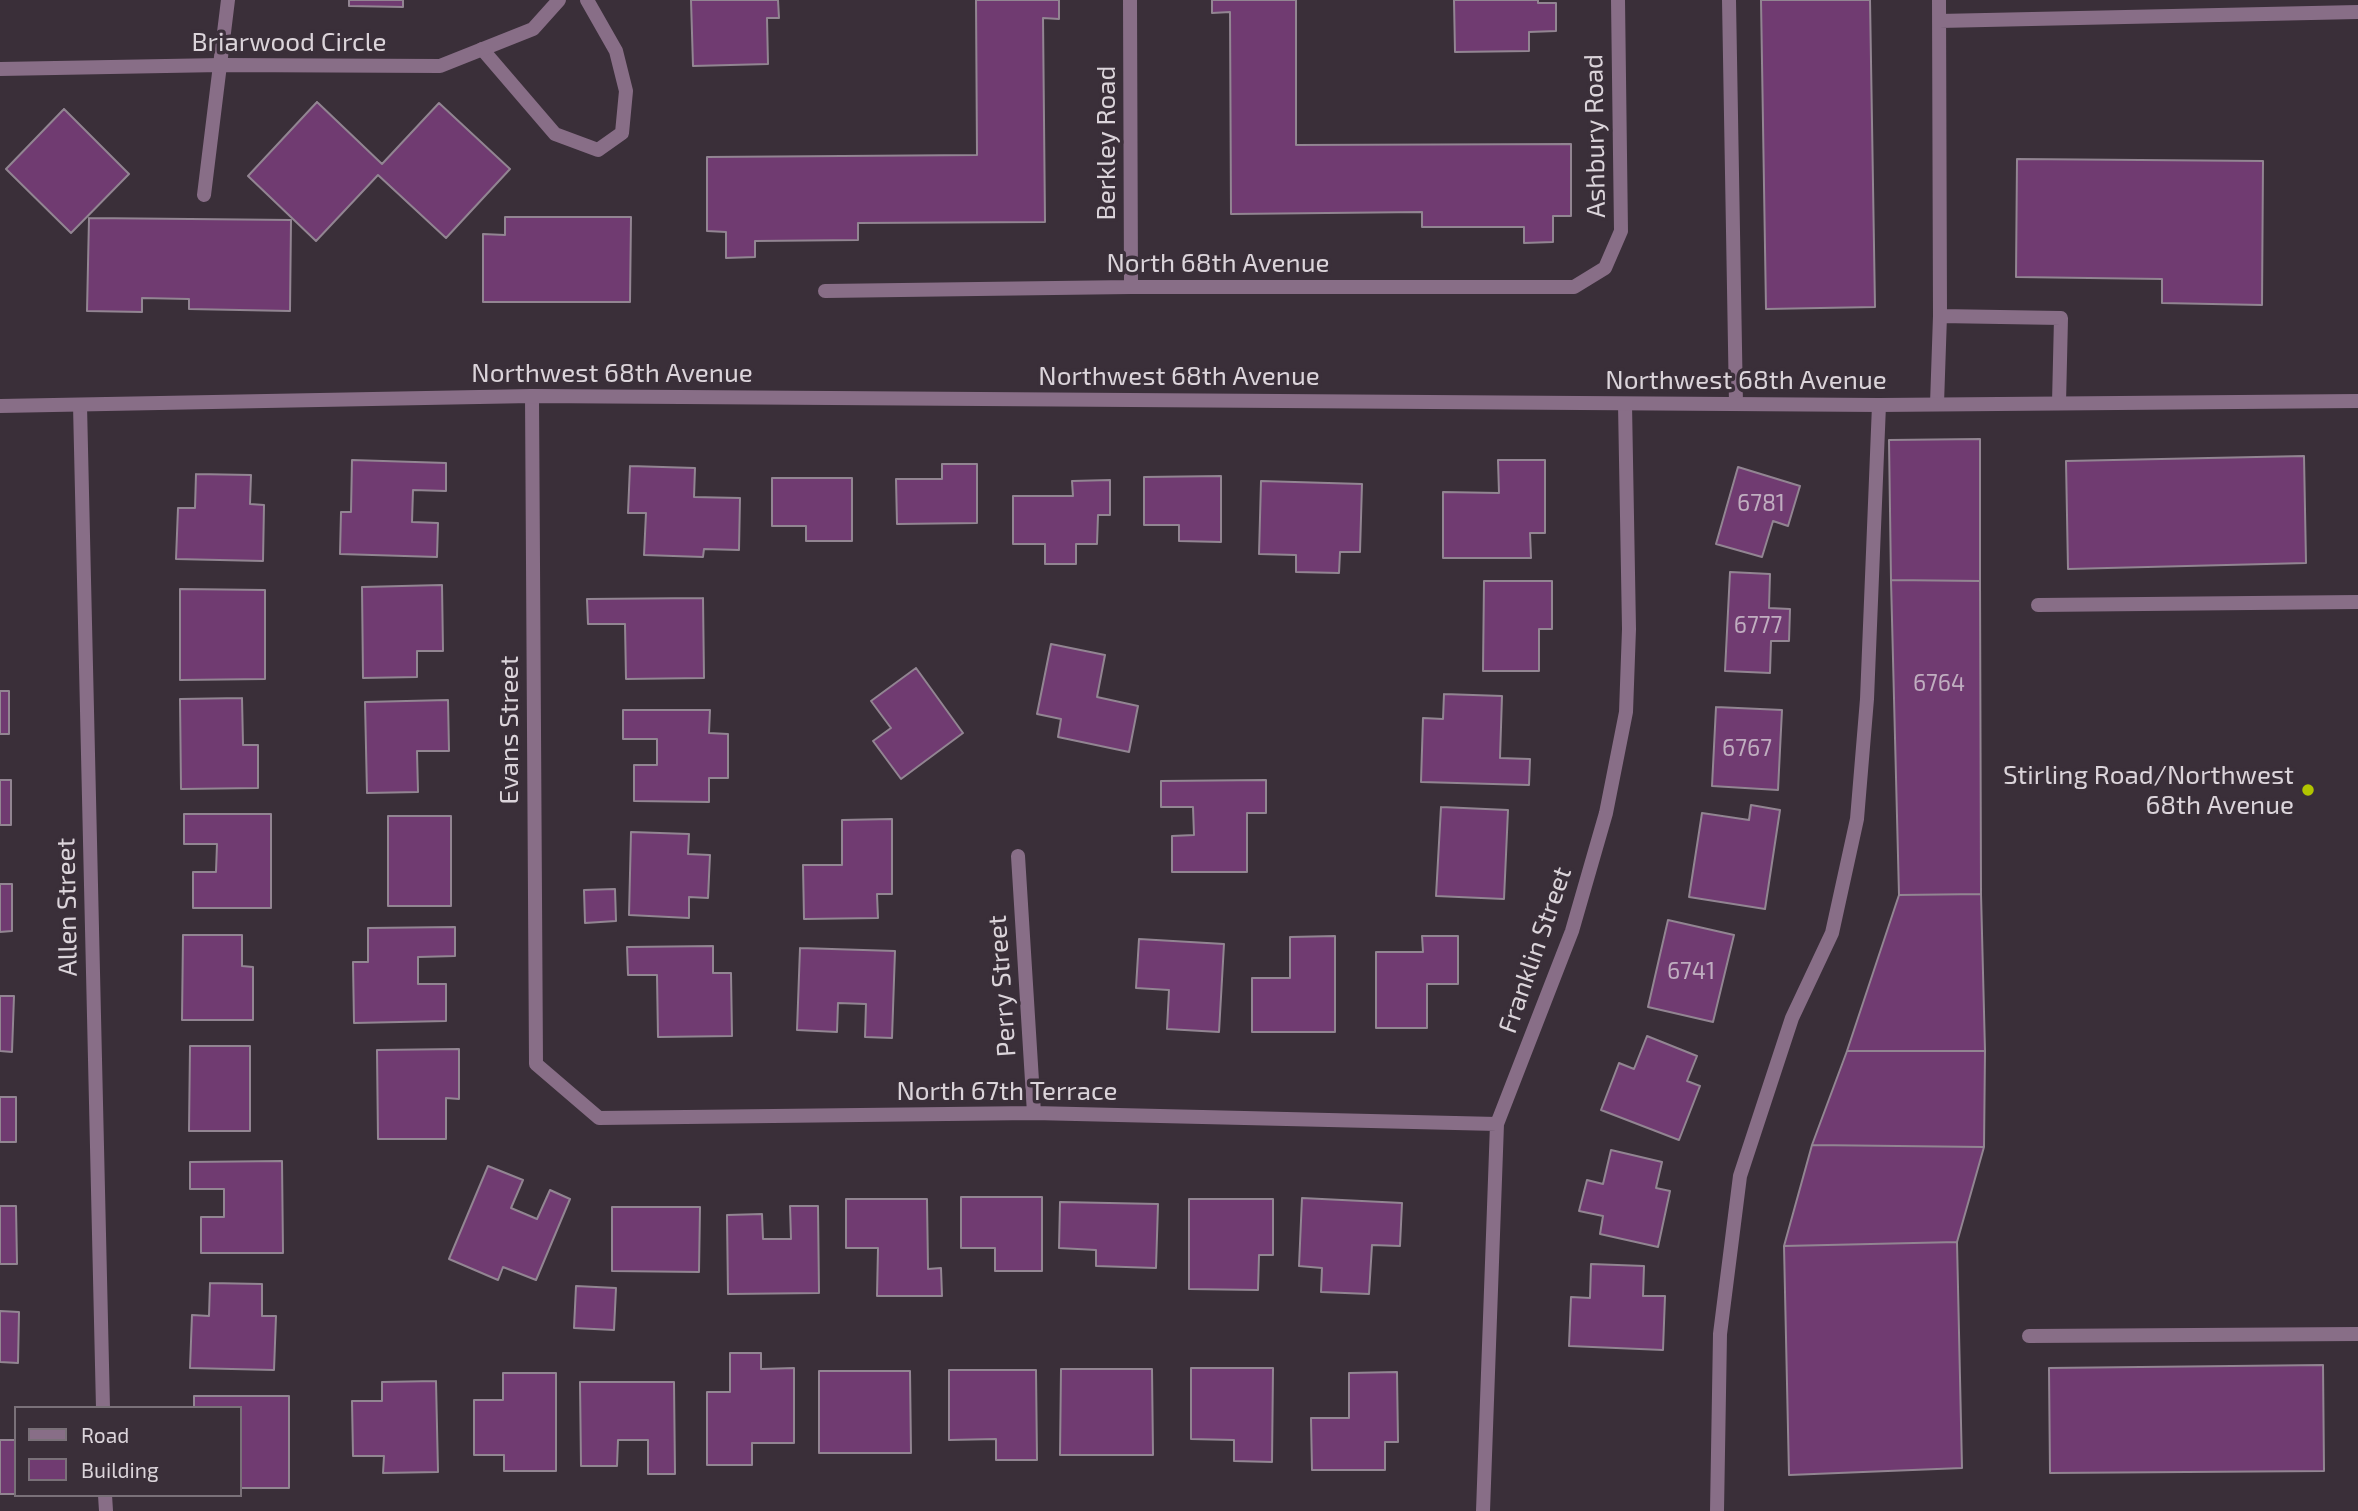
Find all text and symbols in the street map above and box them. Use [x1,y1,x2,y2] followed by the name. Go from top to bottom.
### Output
[191,26,387,58] street label: Briarwood Circle
[1578,54,1612,218] street label: Ashbury Road
[1090,66,1122,220] street label: Berkley Road
[1107,247,1329,279] street label: North 68th Avenue
[471,357,753,389] street label: Northwest 68th Avenue
[1038,360,1320,392] street label: Northwest 68th Avenue
[1605,364,1887,396] street label: Northwest 68th Avenue
[1737,489,1785,517] house number: 6781
[1734,611,1782,639] house number: 6777
[493,656,525,804] street label: Evans Street
[1913,669,1965,697] house number: 6764
[1722,734,1772,762] house number: 6767
[2003,759,2294,820] place label: Stirling Road/Northwest 68th Avenue
[2300,782,2316,798] marker: Stirling Road/Northwest 68th Avenue
[50,837,84,977] street label: Allen Street
[1492,863,1578,1037] street label: Franklin Street
[981,914,1023,1058] street label: Perry Street
[1667,957,1715,985] house number: 6741
[896,1075,1118,1107] street label: North 67th Terrace
[14,1406,242,1497] legend
[81,1422,129,1447] text: Road
[81,1457,159,1482] text: Building

